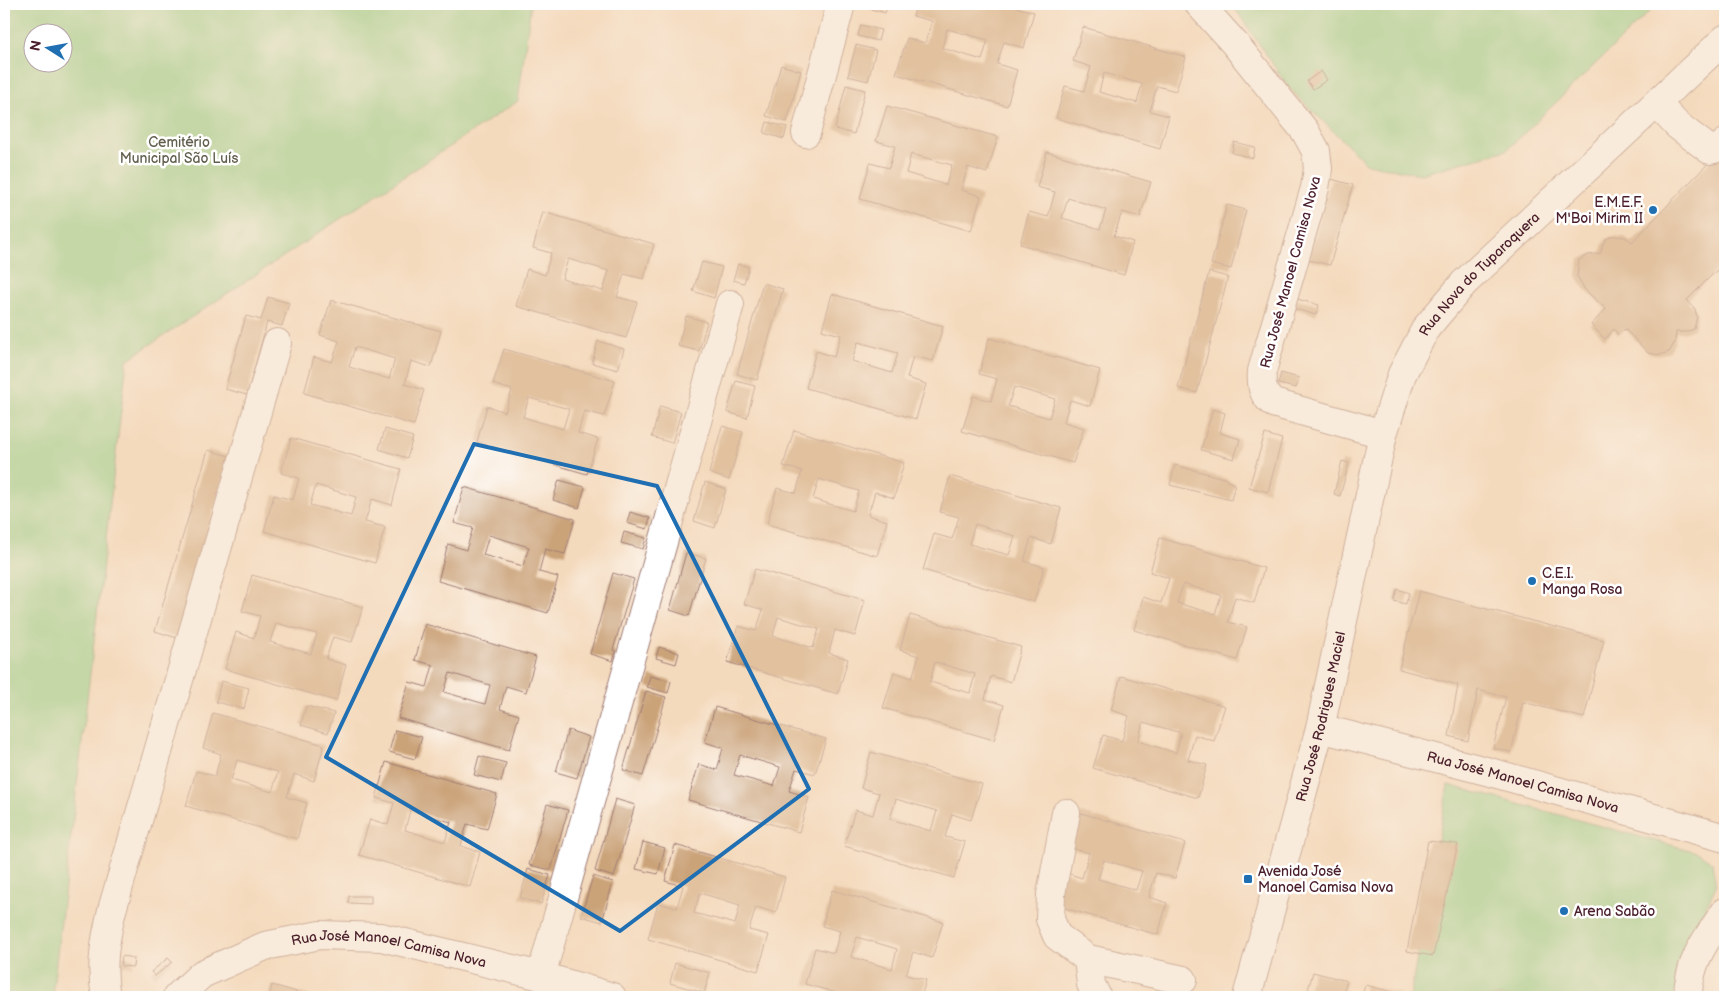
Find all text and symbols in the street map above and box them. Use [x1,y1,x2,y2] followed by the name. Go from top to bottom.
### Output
[22,22,72,72] north arrow
[26,39,45,52] text: N
[120,134,238,167] park label: Cemitério Municipal São Luís
[1257,174,1324,370] street label: Rua José Manoel Camisa Nova
[1555,194,1643,227] place label: E.M.E.F. M'Boi Mirim II
[1647,204,1659,216] marker: E.M.E.F. M'Boi Mirim II
[1415,209,1543,339] street label: Rua Nova do Tuparoquera
[1542,565,1623,598] place label: C.E.I. Manga Rosa
[1526,575,1538,587] marker: C.E.I. Manga Rosa
[1292,630,1349,804] street label: Rua José Rodrigues Maciel
[1425,748,1621,817] street label: Rua José Manoel Camisa Nova
[1258,863,1393,896] place label: Avenida José Manoel Camisa Nova
[1242,873,1254,885] marker: Avenida José Manoel Camisa Nova
[1574,903,1655,920] place label: Arena Sabão
[1558,905,1570,917] marker: Arena Sabão
[290,927,488,971] street label: Rua José Manoel Camisa Nova

